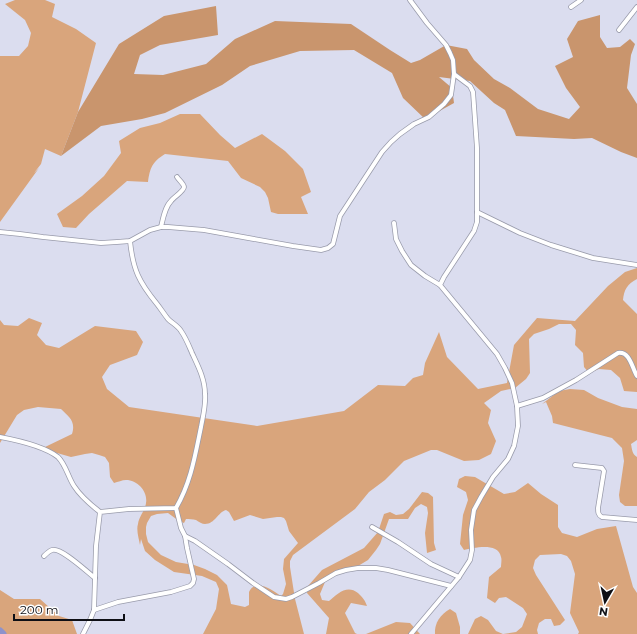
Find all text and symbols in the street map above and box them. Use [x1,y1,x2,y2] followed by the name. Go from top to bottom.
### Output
[585,582,625,622] north arrow
[14,596,124,622] scale bar
[20,602,59,617] text: 200 m
[598,604,609,619] text: N

